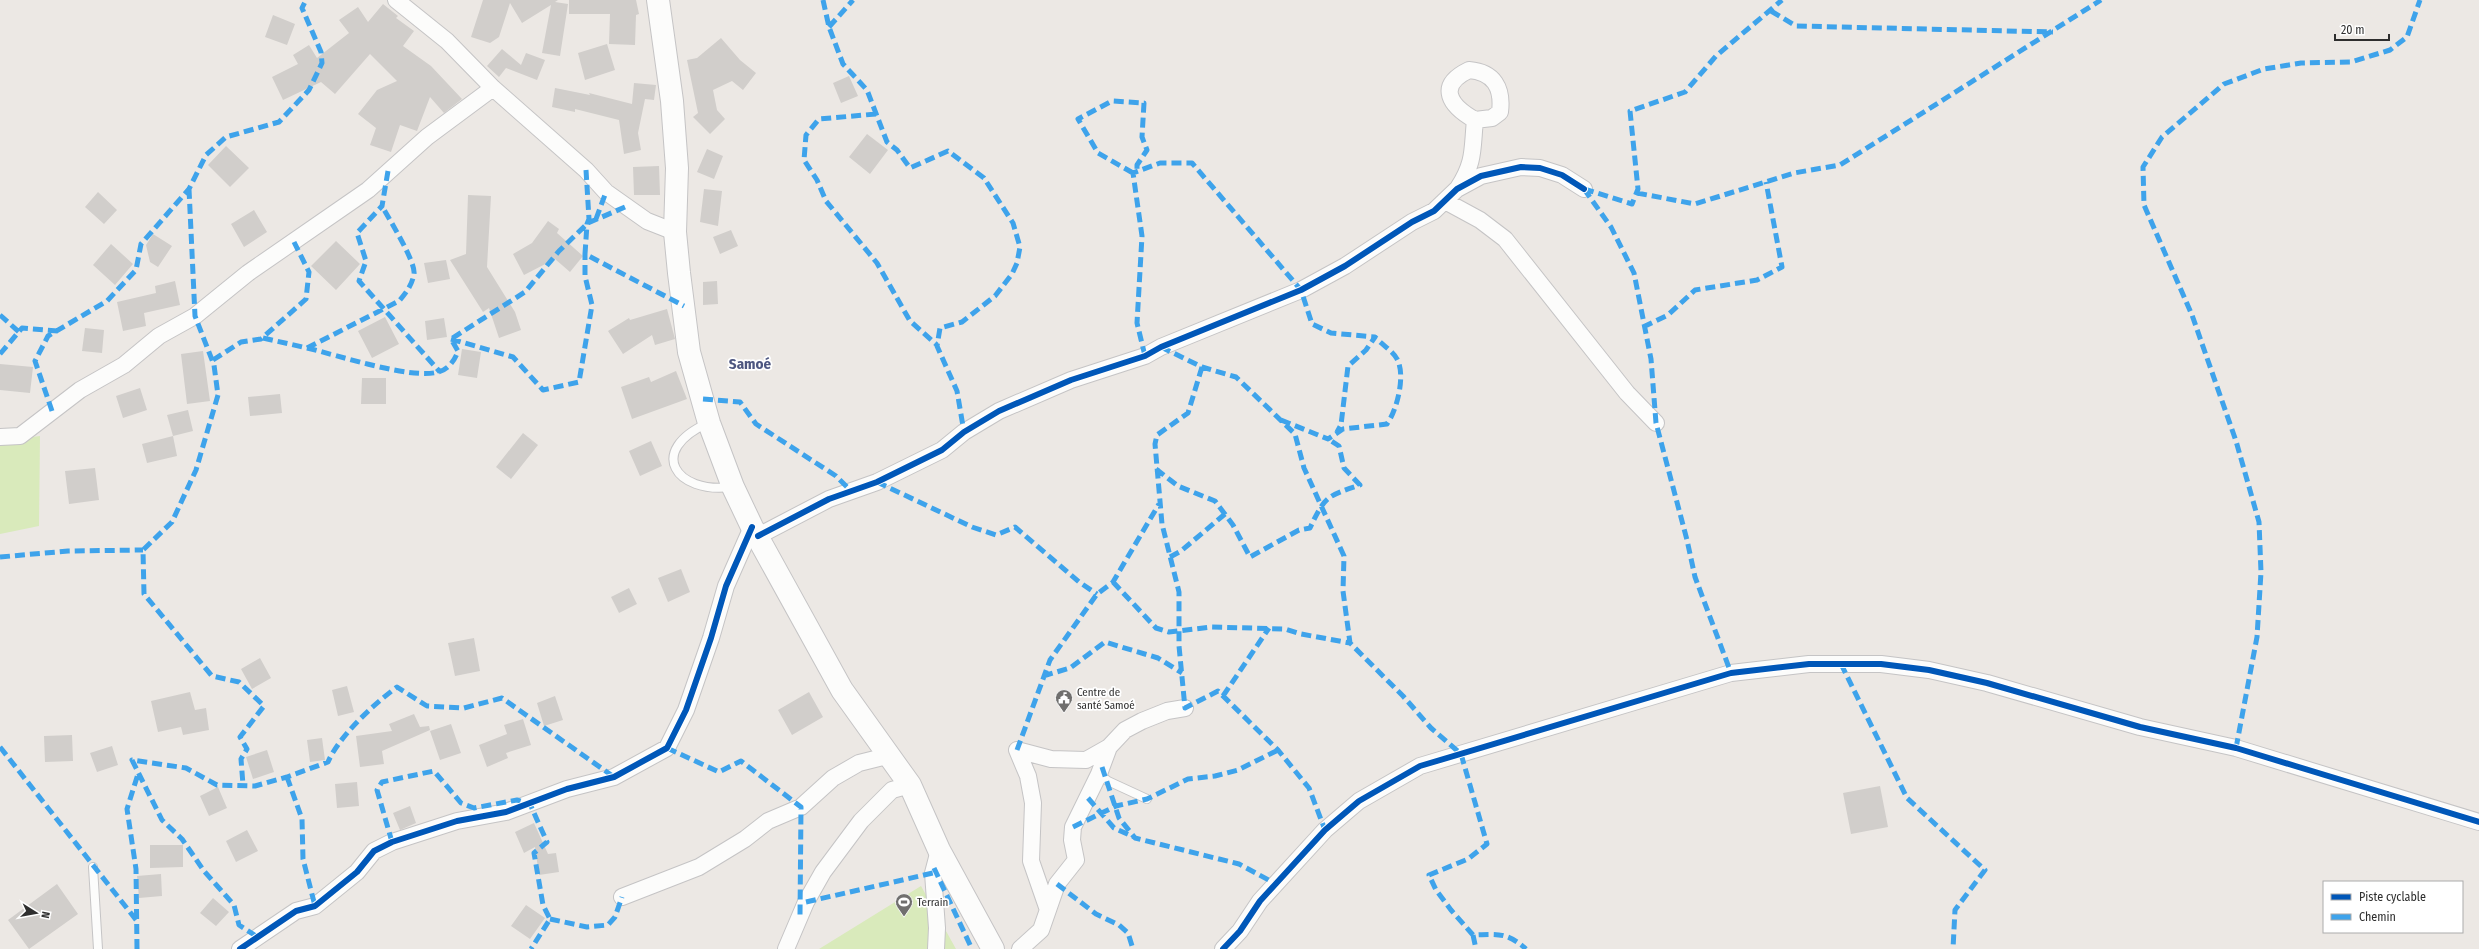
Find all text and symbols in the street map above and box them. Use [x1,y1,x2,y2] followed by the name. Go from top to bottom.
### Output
[2335,16,2389,42] scale bar
[2341,23,2365,37] text: 20 m
[729,355,772,373] district label: Samoé
[1077,686,1135,712] place label: Centre de santé Samoé
[1054,688,1074,713] public building icon: Centre de santé Samoé
[2323,881,2463,933] legend
[2359,890,2426,904] text: Piste cyclable
[894,892,914,917] sports icon: Terrain
[16,893,56,933] north arrow
[917,896,948,909] place label: Terrain
[38,910,52,919] text: N
[2359,910,2396,924] text: Chemin

